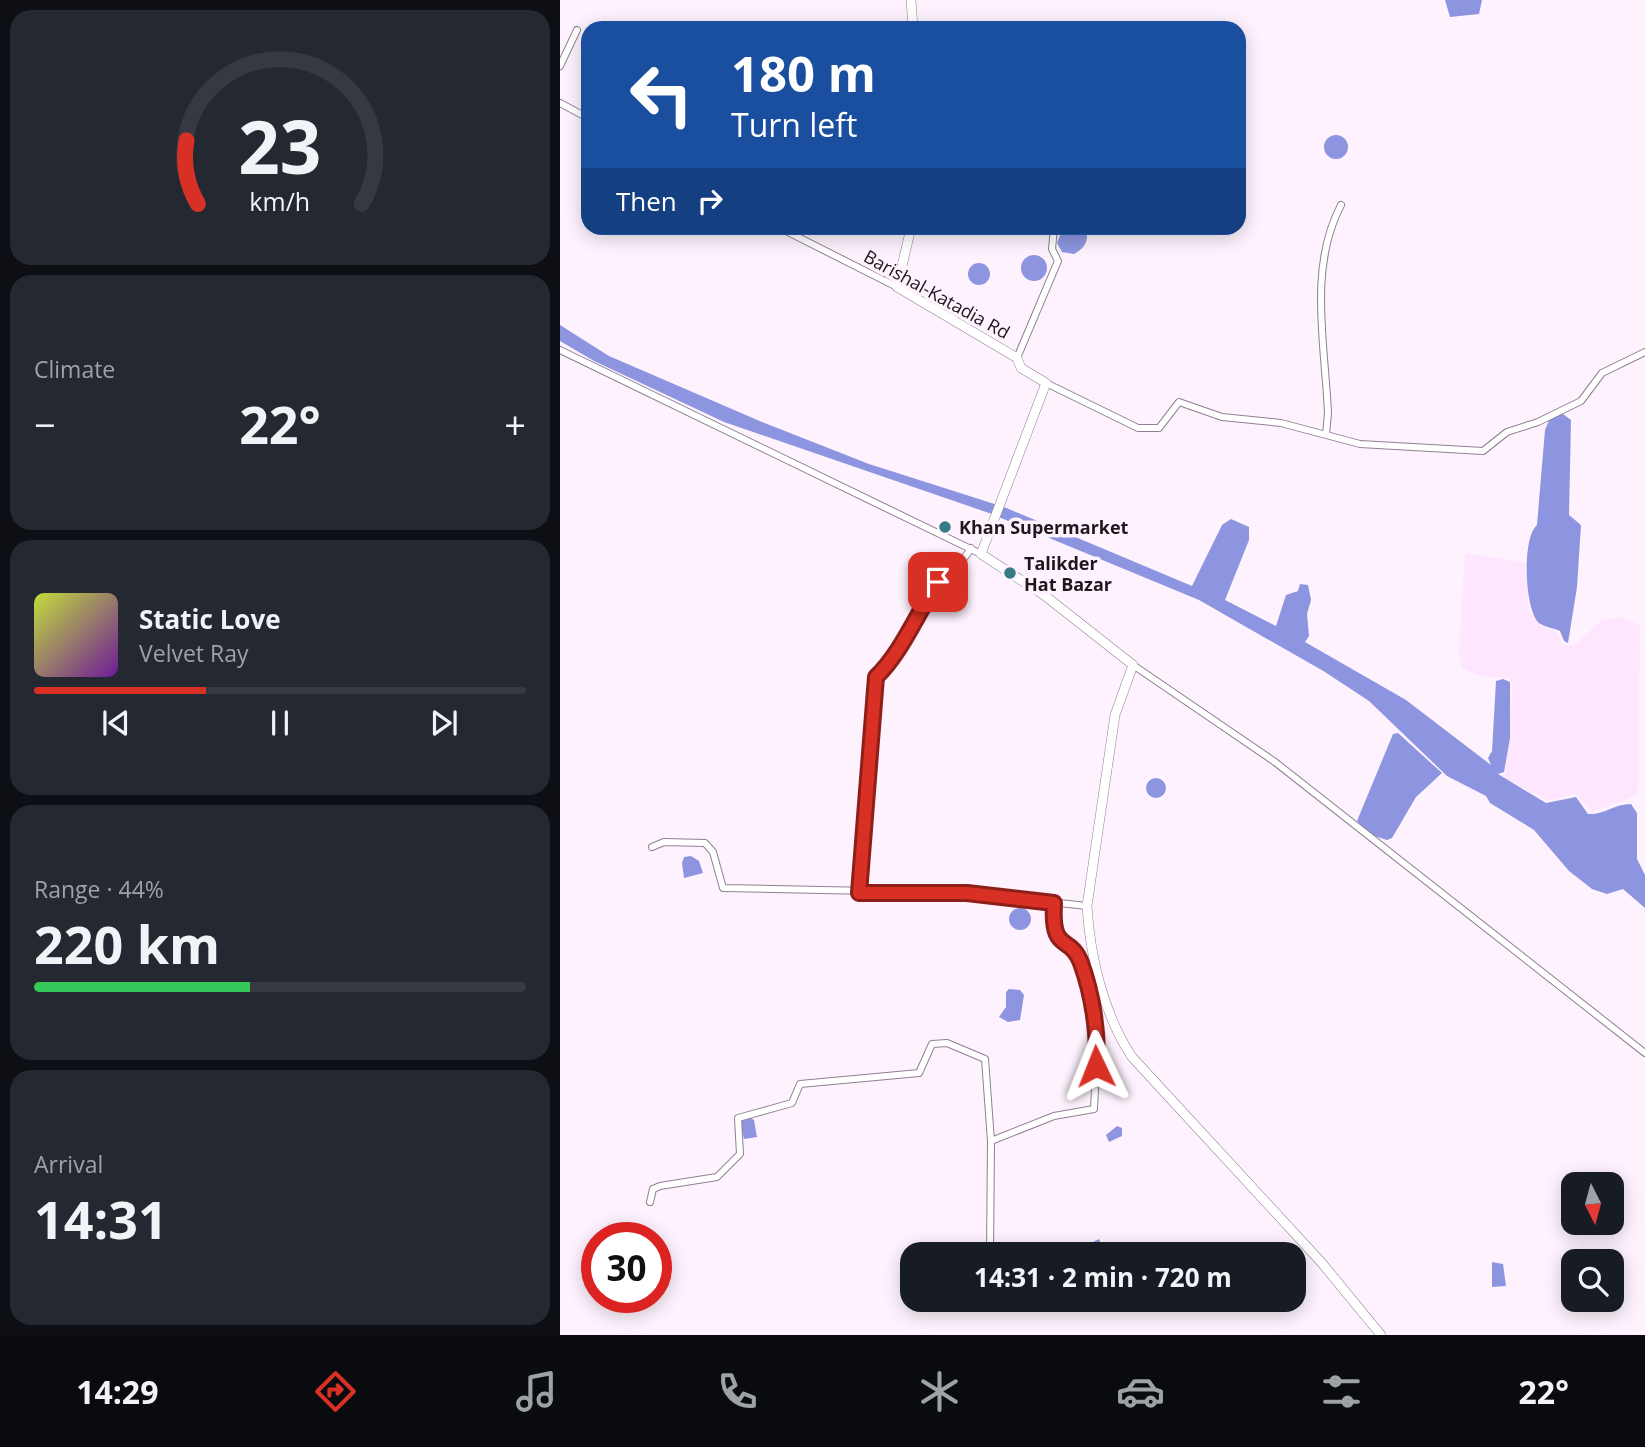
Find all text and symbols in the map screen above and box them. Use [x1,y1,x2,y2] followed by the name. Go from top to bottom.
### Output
[731,40,876,106] text: 180 m
[616,49,707,140] icon: left
[238,96,322,195] text: 23
[731,103,857,146] text: Turn left
[691,182,729,220] icon: right
[250,183,310,217] text: km/h
[616,183,677,219] text: Then
[860,244,1014,344] street label: Barishal-Katadia Rd
[34,353,115,385] text: Climate
[239,388,321,459] text: 22°
[34,398,56,450] text: −
[504,398,526,450] text: +
[959,515,1129,539] place label: Khan Supermarket
[937,519,953,535] marker: Khan Supermarket
[1024,551,1112,596] place label: Talikder Hat Bazar
[908,552,968,612] pin
[919,563,957,601] icon: arrive
[1002,565,1018,581] marker: Talikder Hat Bazar
[139,601,281,637] text: Static Love
[139,637,249,669] text: Velvet Ray
[97,704,135,742] icon: previous
[261,704,299,742] icon: pause
[425,704,463,742] icon: next
[34,873,164,905] text: Range · 44%
[34,908,220,979] text: 220 km
[1059,1029,1133,1103] position arrow
[34,1148,103,1180] text: Arrival
[1561,1172,1624,1236] north arrow
[1561,1172,1624,1312] map controls
[34,1183,168,1254] text: 14:31
[581,1222,672,1313] speed limit sign: 30
[1561,1249,1624,1312] button: search
[974,1259,1232,1295] text: 14:31 · 2 min · 720 m
[311,1367,360,1416] icon: directions
[512,1367,561,1416] icon: music
[713,1367,762,1416] icon: phone
[915,1367,964,1416] icon: climate
[1116,1367,1165,1416] icon: car
[1317,1367,1366,1416] icon: filters
[76,1370,158,1413] text: 14:29
[1519,1370,1569,1413] text: 22°

